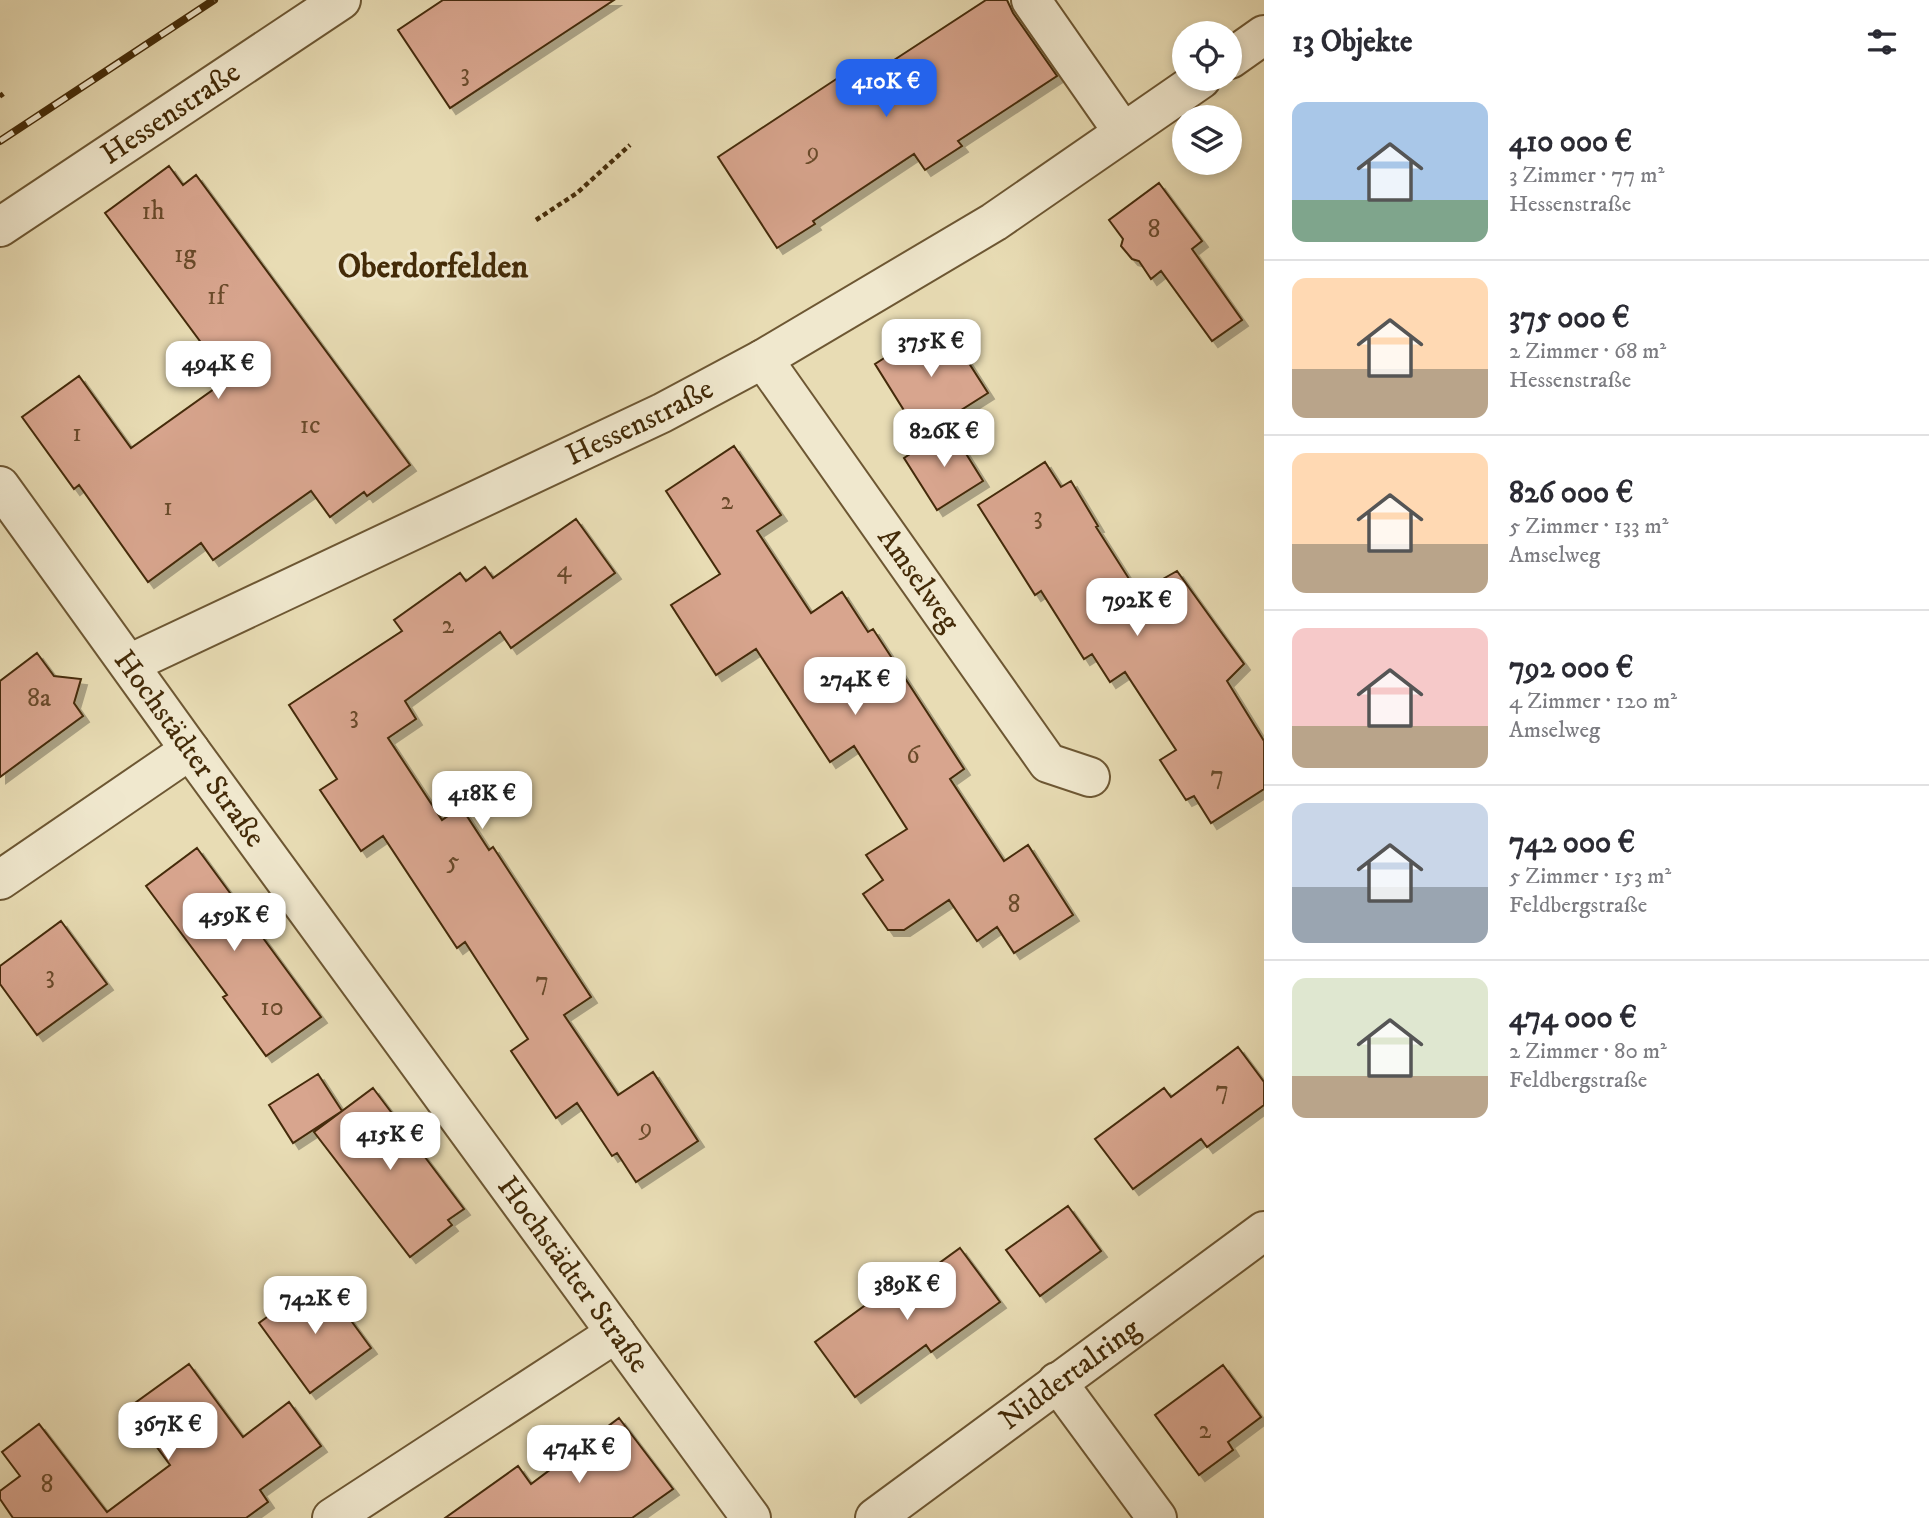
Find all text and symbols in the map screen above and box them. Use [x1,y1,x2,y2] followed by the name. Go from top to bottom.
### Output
[1172,21,1242,175] map controls
[1172,21,1242,91] button: locate
[1863,23,1901,61] icon: filters
[1292,24,1412,61] text: 13 Objekte
[94,54,247,173] street label: Hessenstraße
[460,57,470,90] house number: 3
[829,60,943,119] pin: 410K €
[852,67,920,96] text: 410K €
[1172,105,1242,175] button: layers
[1509,124,1632,161] text: 410 000 €
[1348,130,1432,214] icon: home
[805,135,819,168] house number: 9
[1509,161,1664,190] text: 3 Zimmer · 77 m²
[1509,190,1631,219] text: Hessenstraße
[141,195,165,228] house number: 1h
[1147,213,1161,246] house number: 8
[174,238,196,271] house number: 1g
[338,247,529,288] district label: Oberdorfelden
[207,280,229,313] house number: 1f
[1509,300,1630,337] text: 375 000 €
[1348,306,1432,390] icon: home
[874,320,988,379] pin: 375K €
[898,327,964,356] text: 375K €
[1509,337,1666,366] text: 2 Zimmer · 68 m²
[161,342,275,401] pin: 494K €
[182,349,254,378] text: 494K €
[1509,366,1631,395] text: Hessenstraße
[560,370,720,474] street label: Hessenstraße
[300,409,320,442] house number: 1c
[887,410,1001,469] pin: 826K €
[72,417,82,450] house number: 1
[909,417,979,446] text: 826K €
[1509,475,1633,512] text: 826 000 €
[1348,481,1432,565] icon: home
[721,485,734,518] house number: 2
[163,491,173,524] house number: 1
[1033,500,1043,533] house number: 3
[1509,512,1669,541] text: 5 Zimmer · 133 m²
[869,520,968,639] street label: Amselweg
[1509,541,1600,570] text: Amselweg
[557,553,573,586] house number: 4
[1080,578,1194,638] pin: 792K €
[1102,586,1172,615] text: 792K €
[442,609,455,642] house number: 2
[106,643,273,855] street label: Hochstädter Straße
[1509,650,1633,687] text: 792 000 €
[1348,656,1432,740] icon: home
[798,658,912,717] pin: 274K €
[820,665,890,694] text: 274K €
[27,682,51,715] house number: 8a
[1509,687,1677,716] text: 4 Zimmer · 120 m²
[349,699,359,732] house number: 3
[1509,716,1600,745] text: Amselweg
[906,739,921,772] house number: 6
[1210,759,1224,792] house number: 7
[425,772,539,831] pin: 418K €
[448,779,516,808] text: 418K €
[1509,825,1635,862] text: 742 000 €
[1348,831,1432,915] icon: home
[447,845,460,878] house number: 5
[1509,862,1671,891] text: 5 Zimmer · 153 m²
[1007,888,1021,921] house number: 8
[1509,891,1647,920] text: Feldbergstraße
[177,894,291,953] pin: 459K €
[199,901,269,930] text: 459K €
[45,959,55,992] house number: 3
[535,965,549,998] house number: 7
[260,991,284,1024] house number: 10
[1509,1000,1637,1037] text: 474 000 €
[1348,1006,1432,1090] icon: home
[1509,1037,1667,1066] text: 2 Zimmer · 80 m²
[1509,1066,1647,1095] text: Feldbergstraße
[1215,1074,1229,1107] house number: 7
[638,1111,652,1144] house number: 9
[333,1112,447,1172] pin: 415K €
[356,1120,424,1149] text: 415K €
[489,1169,657,1380] street label: Hochstädter Straße
[850,1262,964,1322] pin: 389K €
[874,1270,940,1299] text: 389K €
[258,1276,372,1336] pin: 742K €
[280,1284,350,1313] text: 742K €
[992,1310,1148,1438] street label: Niddertalring
[111,1402,225,1462] pin: 367K €
[134,1410,202,1439] text: 367K €
[1199,1414,1212,1447] house number: 2
[522,1426,636,1485] pin: 474K €
[543,1433,615,1462] text: 474K €
[40,1468,54,1501] house number: 8

